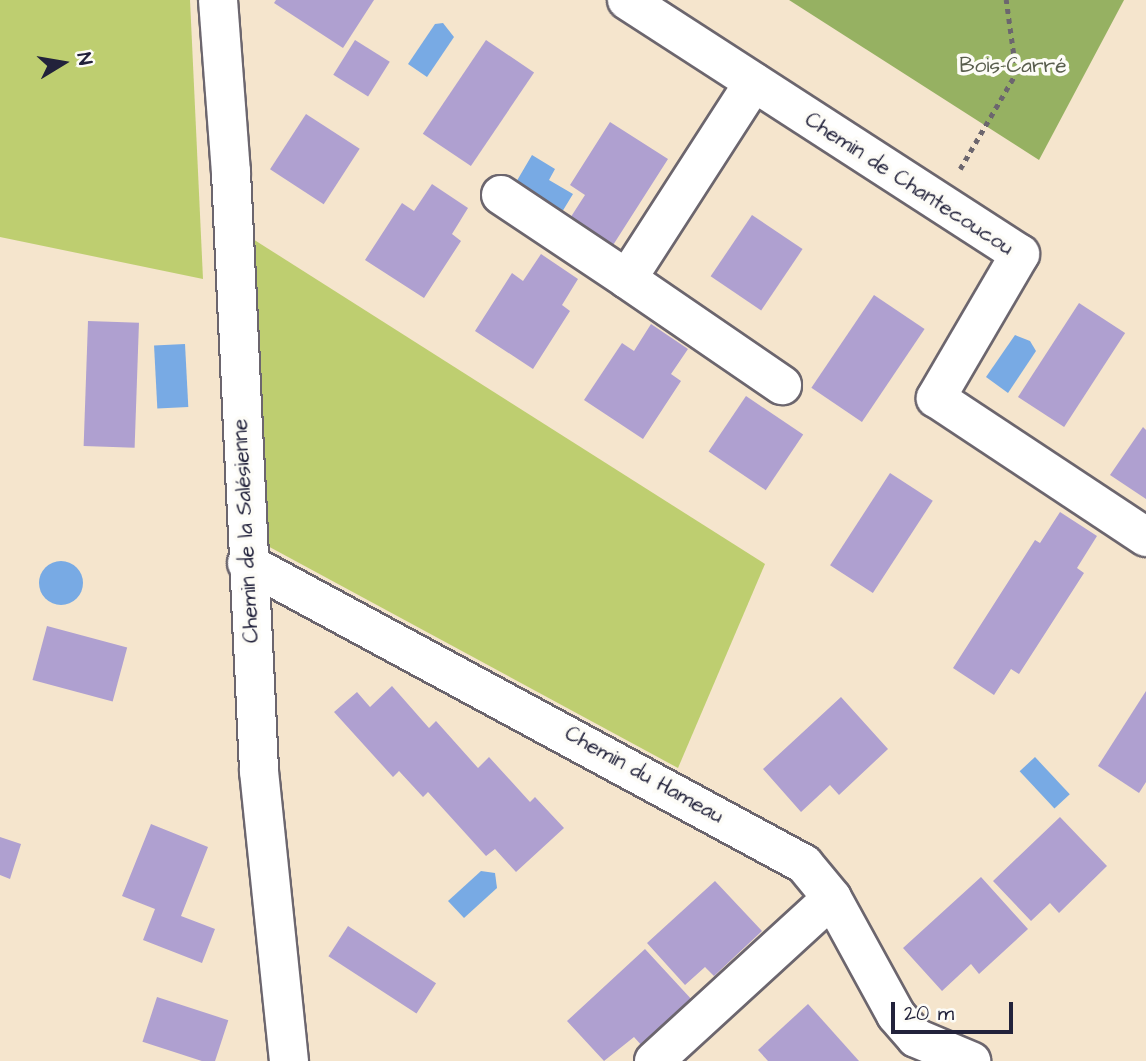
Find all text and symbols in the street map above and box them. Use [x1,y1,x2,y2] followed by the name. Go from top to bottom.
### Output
[28,28,98,98] north arrow
[70,50,98,67] text: N
[959,53,1067,79] park label: Bois-Carré
[800,107,1018,261] street label: Chemin de Chantecoucou
[228,418,264,644] street label: Chemin de la Salésienne
[560,721,728,829] street label: Chemin du Hameau
[894,988,1016,1032] scale bar
[904,999,954,1028] text: 20 m

